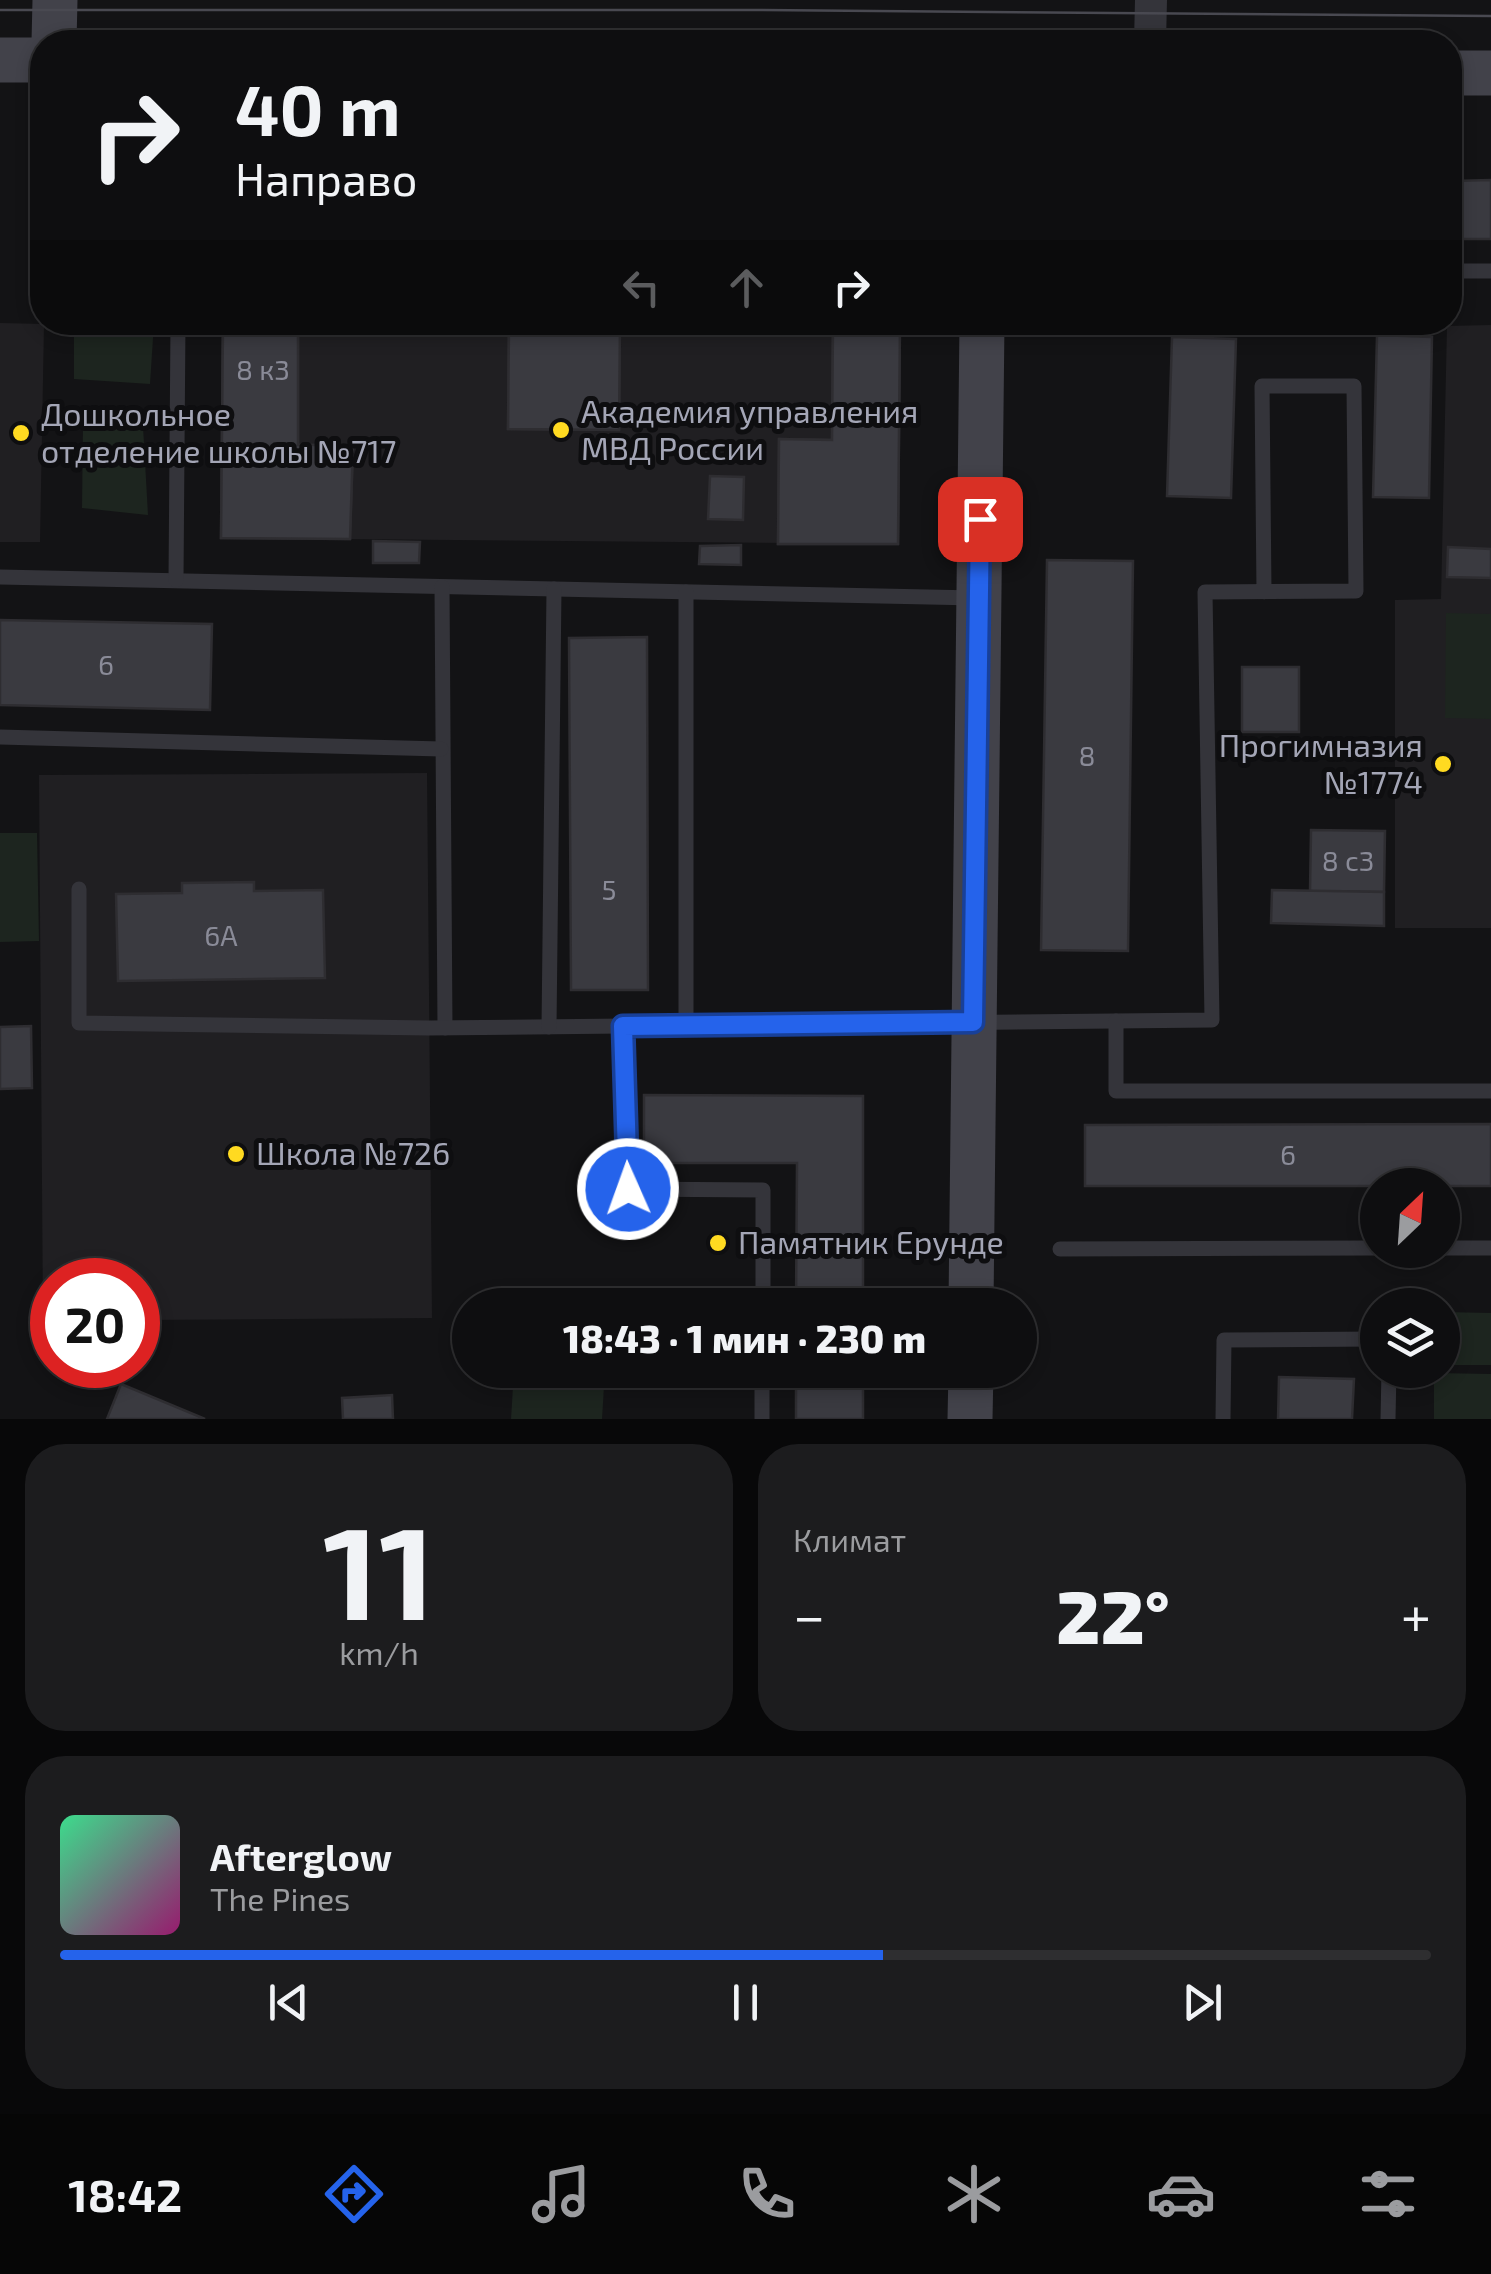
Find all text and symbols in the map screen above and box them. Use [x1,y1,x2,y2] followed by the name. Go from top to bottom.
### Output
[235,66,401,150] text: 40 m
[70,70,200,200] icon: right
[235,151,417,205] text: Направо
[614,260,669,315] icon: left
[719,260,774,315] icon: ahead
[824,260,879,315] icon: right
[236,352,290,386] house number: 8 к3
[581,391,918,466] place label: Академия управления МВД России
[41,394,396,469] place label: Дошкольное отделение школы №717
[550,419,572,441] marker: Академия управления МВД России
[10,422,32,444] marker: Дошкольное отделение школы №717
[938,477,1023,562] pin
[953,492,1008,547] icon: arrive
[98,647,114,681] house number: 6
[1219,725,1423,800] place label: Прогимназия №1774
[1079,738,1096,772] house number: 8
[1432,753,1454,775] marker: Прогимназия №1774
[1322,843,1374,877] house number: 8 с3
[601,872,617,906] house number: 5
[204,918,238,952] house number: 6А
[256,1133,450,1171] place label: Школа №726
[576,1137,680,1241] position arrow
[1280,1137,1296,1171] house number: 6
[225,1143,247,1165] marker: Школа №726
[1360,1168,1460,1268] north arrow
[1360,1168,1460,1388] map controls
[738,1222,1004,1261] place label: Памятник Ерунде
[707,1232,729,1254] marker: Памятник Ерунде
[30,1258,160,1388] speed limit sign: 20
[1360,1288,1460,1388] button: layers
[563,1315,926,1361] text: 18:43 · 1 мин · 230 m
[323,1490,435,1646] text: 11
[793,1520,906,1558] text: Климат
[1056,1569,1170,1659] text: 22°
[793,1581,825,1647] text: −
[1401,1581,1431,1647] text: +
[339,1633,419,1671] text: km/h
[210,1833,392,1879] text: Afterglow
[210,1879,350,1917] text: The Pines
[261,1975,316,2030] icon: previous
[718,1975,773,2030] icon: pause
[1175,1975,1230,2030] icon: next
[319,2159,389,2229] icon: directions
[526,2159,596,2229] icon: music
[732,2159,802,2229] icon: phone
[939,2159,1009,2229] icon: climate
[1146,2159,1216,2229] icon: car
[1353,2159,1423,2229] icon: filters
[68,2167,182,2221] text: 18:42

